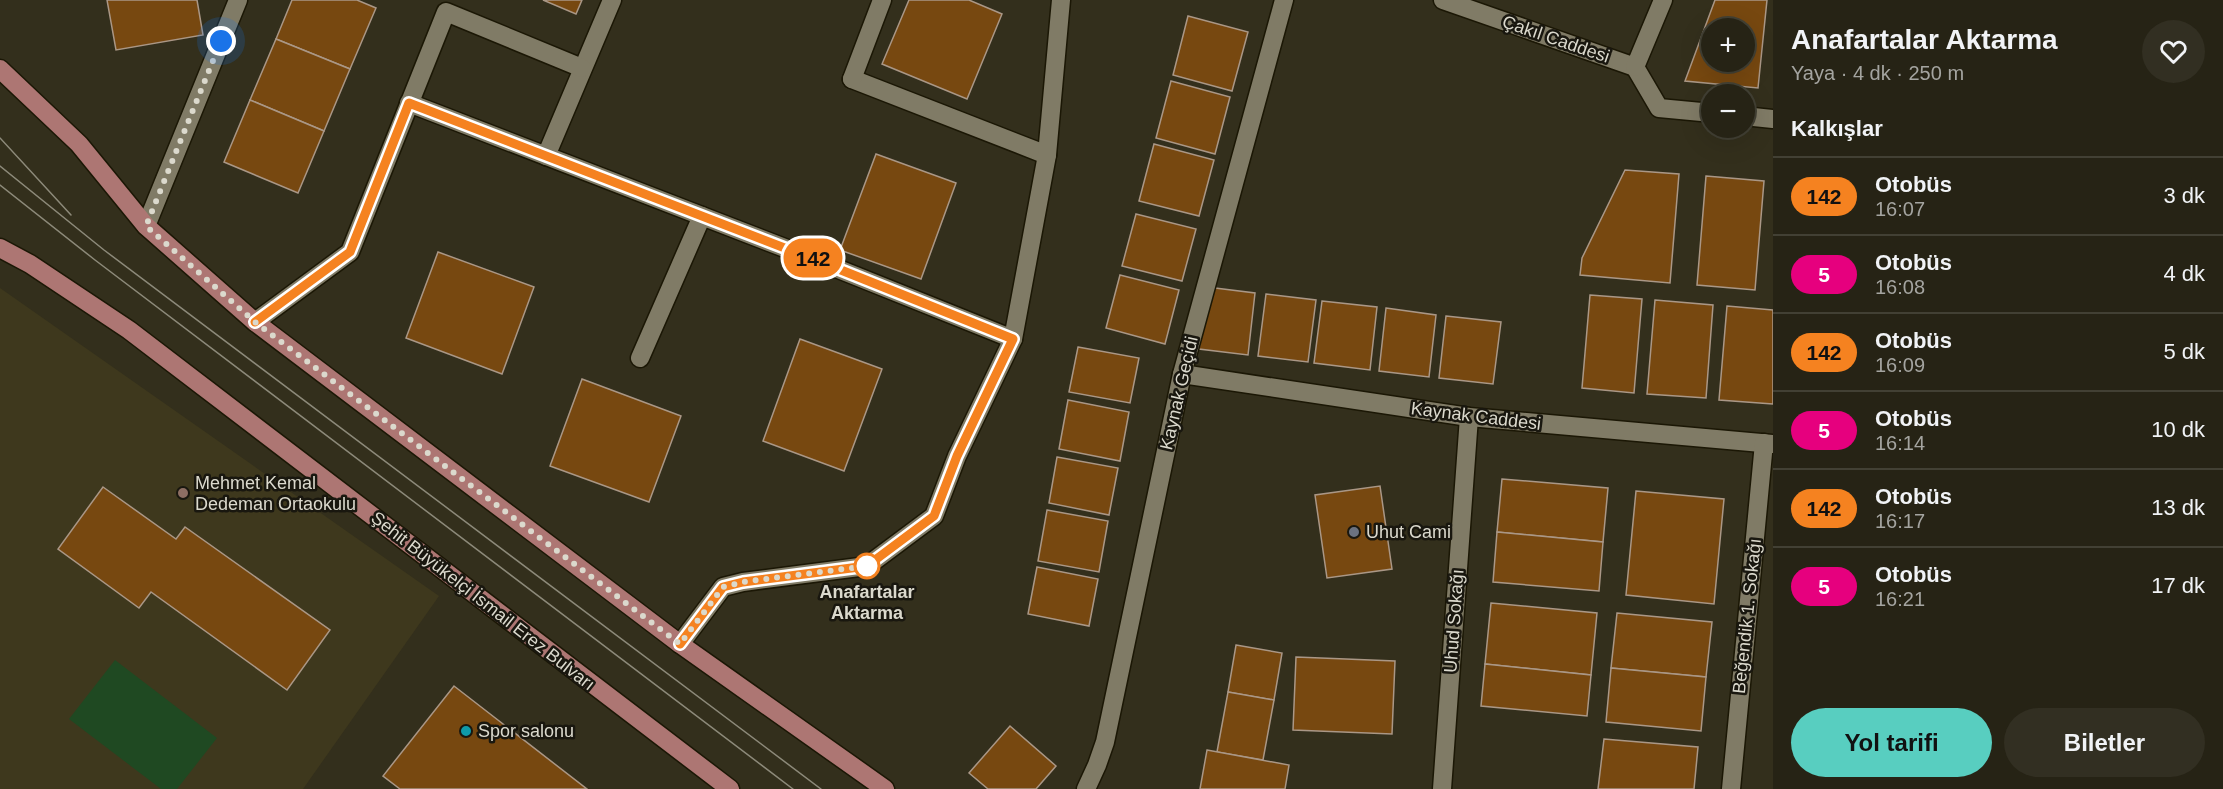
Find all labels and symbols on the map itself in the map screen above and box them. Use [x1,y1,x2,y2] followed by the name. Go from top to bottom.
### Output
[1500,11,1612,67] street label: Çakıl Caddesi
[206,26,236,56] your location
[778,238,848,278] line badge: 142
[1156,334,1202,452] street label: Kaynak Geçidi
[1410,398,1542,434] street label: Kaynak Caddesi
[195,473,356,514] place label: Mehmet Kemal Dedeman Ortaokulu
[176,486,190,500] marker: Mehmet Kemal Dedeman Ortaokulu
[367,508,599,694] street label: Şehit Büyükelçi İsmail Erez Bulvarı
[1366,522,1451,542] place label: Uhut Cami
[1347,525,1361,539] marker: Uhut Cami
[1729,537,1765,695] street label: Beğendik 1. Sokağı
[854,553,880,579] marker: Anafartalar Aktarma
[1440,568,1468,674] street label: Uhud Sokağı
[819,582,915,623] place label: Anafartalar Aktarma
[478,721,574,741] place label: Spor salonu
[459,724,473,738] marker: Spor salonu

